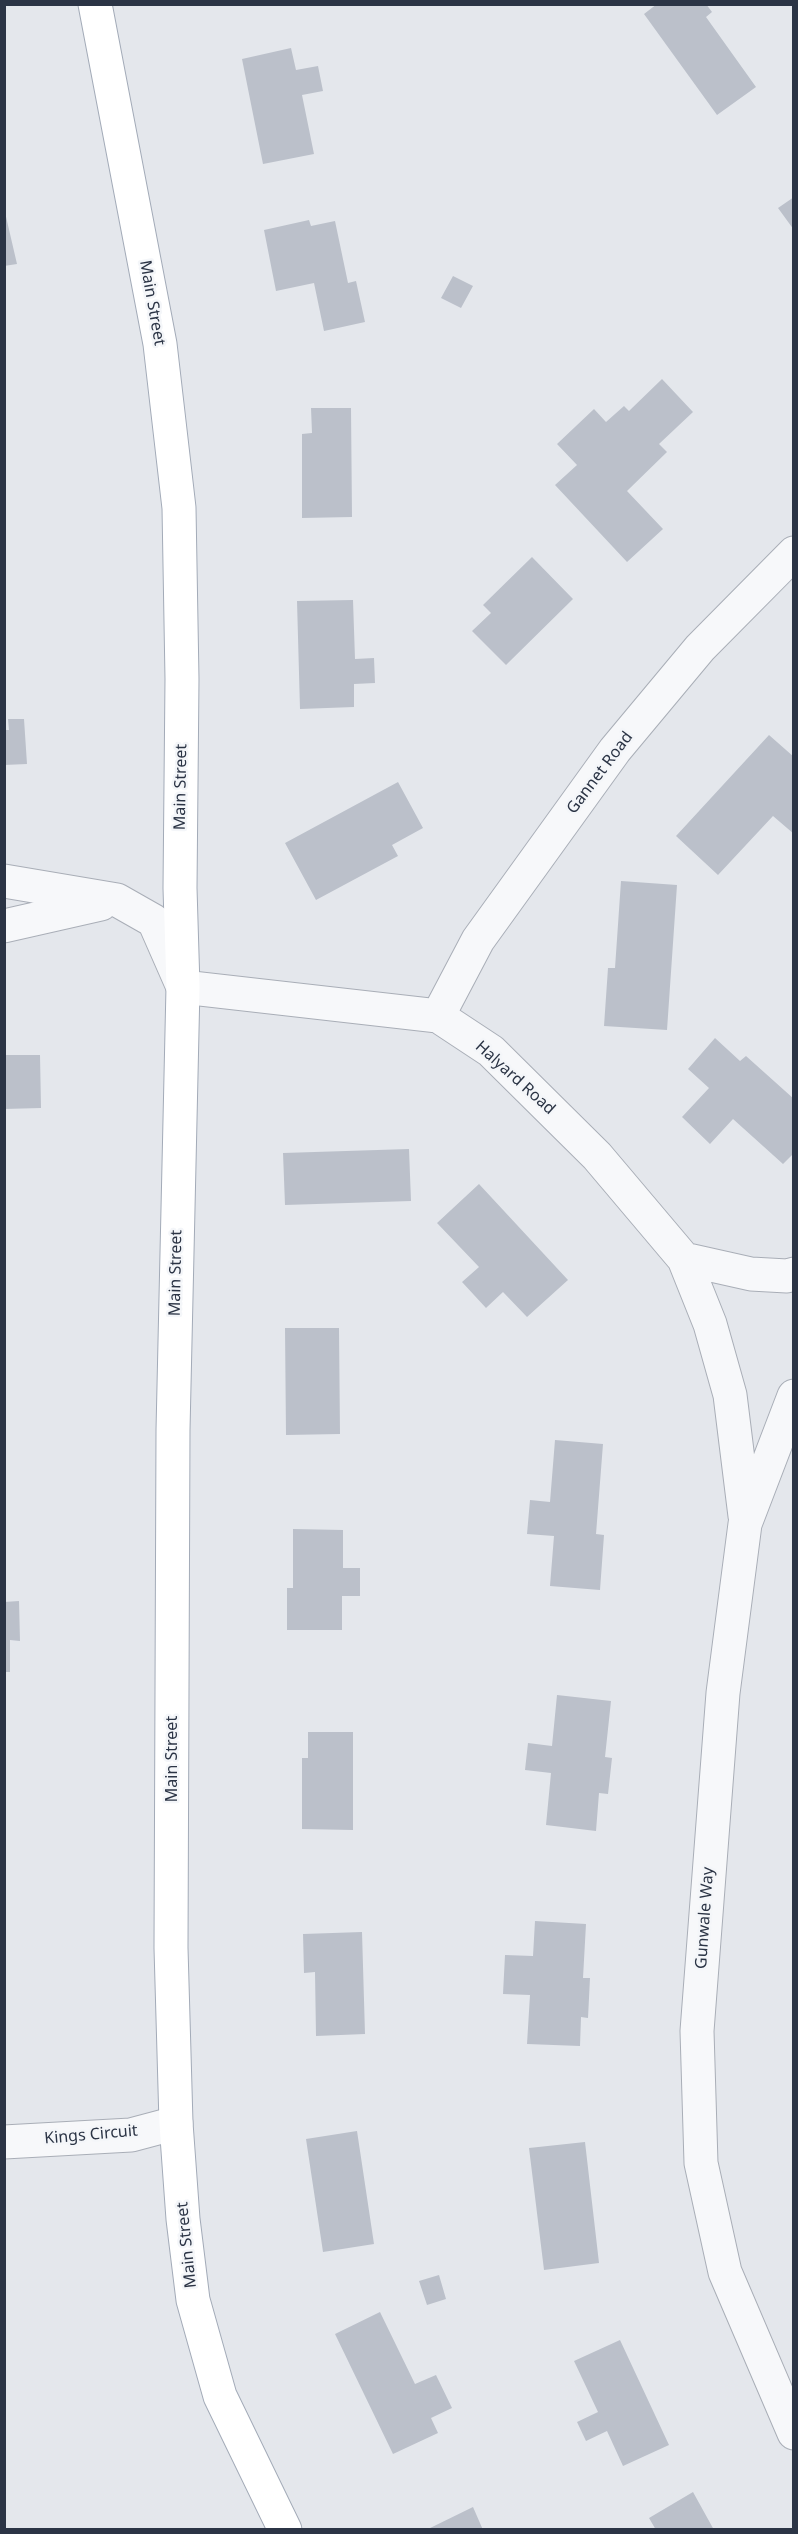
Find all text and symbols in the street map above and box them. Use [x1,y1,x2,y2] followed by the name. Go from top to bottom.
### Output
[135,259,169,347] street label: Main Street
[563,728,637,818] street label: Gannet Road
[171,744,191,830] street label: Main Street
[471,1037,559,1119] street label: Halyard Road
[166,1230,186,1316] street label: Main Street
[162,1716,182,1802] street label: Main Street
[692,1866,718,1970] street label: Gunwale Way
[44,2121,138,2149] street label: Kings Circuit
[173,2201,201,2289] street label: Main Street

